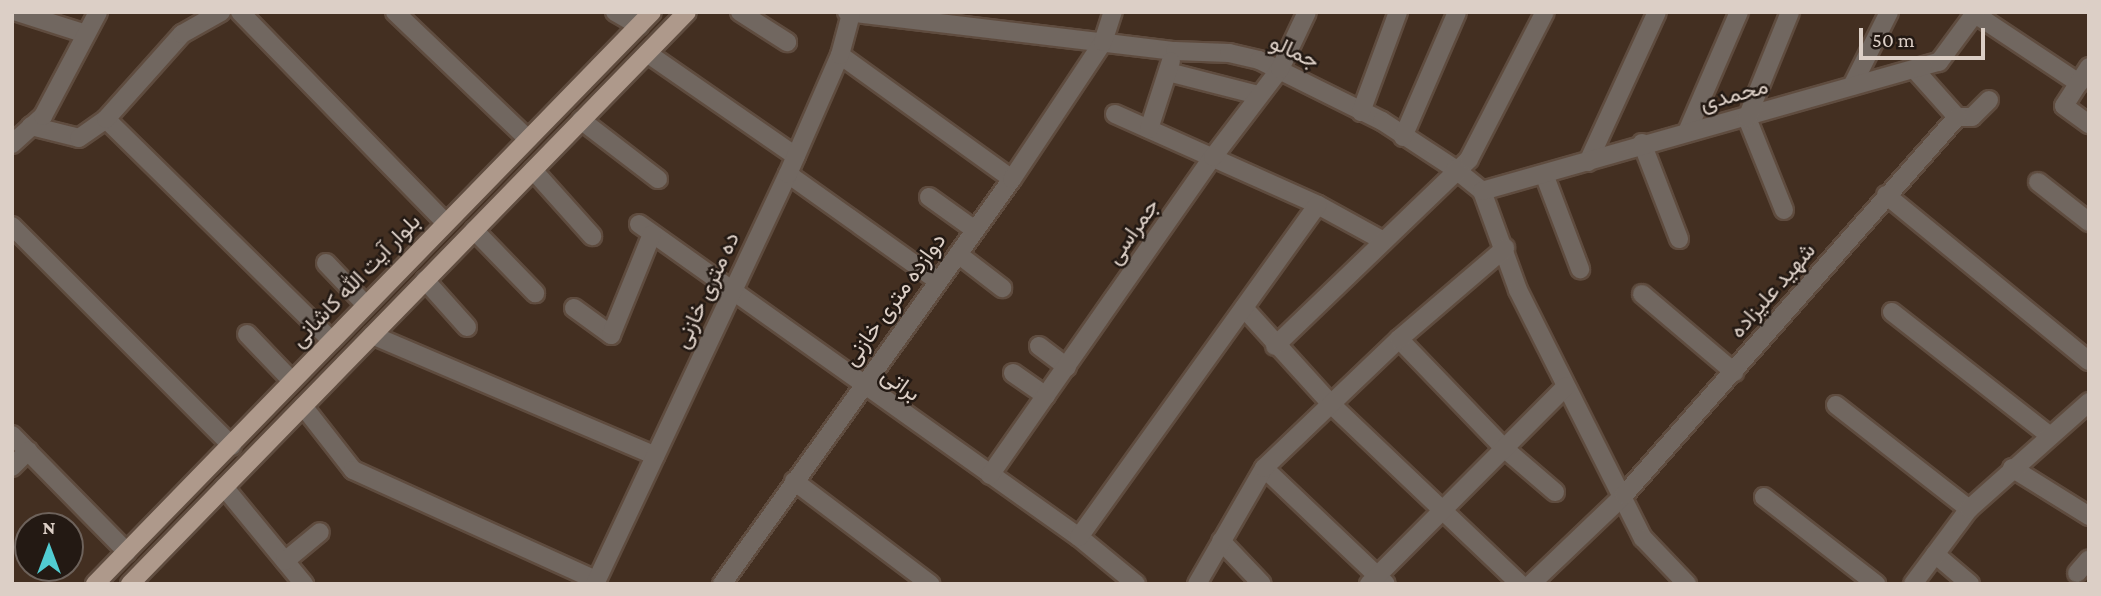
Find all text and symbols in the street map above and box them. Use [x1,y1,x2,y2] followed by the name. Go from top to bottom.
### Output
[1863,14,1989,58] scale bar
[1266,28,1324,74] street label: جمالو
[1872,28,1915,52] text: 50 m
[1697,72,1771,116] street label: محمدی
[1099,193,1165,269] street label: جمراسی
[284,207,426,353] street label: بلوار آیت الله کاشانی
[667,227,745,353] street label: ده متری خازنی
[836,227,952,371] street label: دوازده متری خازنی
[1723,237,1821,343] street label: شهید علیزاده
[876,361,926,407] street label: براتی
[14,512,84,582] north arrow
[43,517,55,538] text: N

